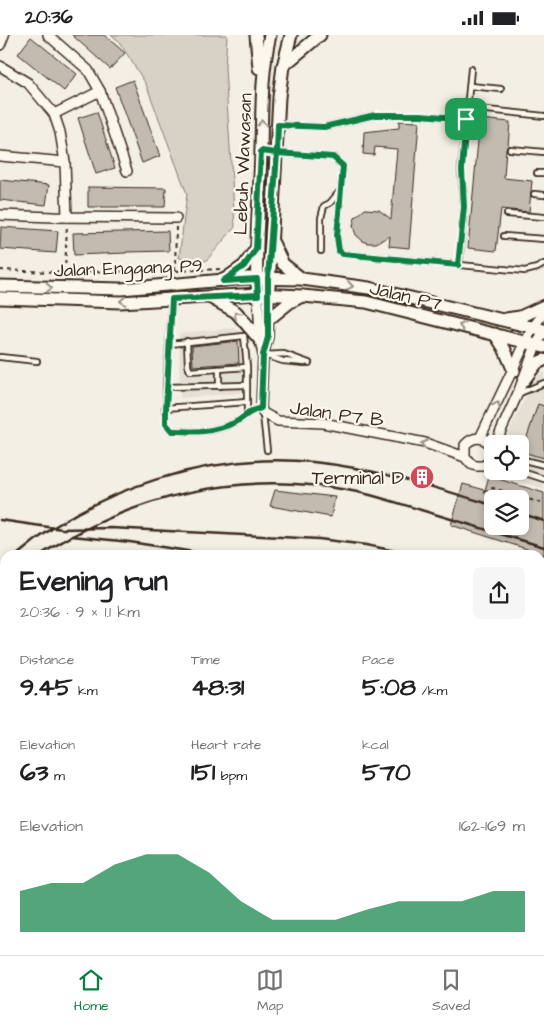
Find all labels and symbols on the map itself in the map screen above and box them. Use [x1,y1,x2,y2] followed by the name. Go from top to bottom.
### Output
[228,93,259,236] street label: Lebuh Wawasan
[445,98,487,140] pin
[257,119,267,126] one-way arrow
[53,252,203,286] street label: Jalan Enggang P9
[367,275,445,318] street label: Jalan P7
[346,280,354,291] one-way arrow
[45,283,53,294] one-way arrow
[119,296,127,306] one-way arrow
[234,312,243,321] one-way arrow
[458,321,467,332] one-way arrow
[288,395,386,434] street label: Jalan P7 B
[491,401,501,410] one-way arrow
[420,439,428,449] one-way arrow
[409,464,435,490] building icon: Terminal D
[312,465,404,492] place label: Terminal D

